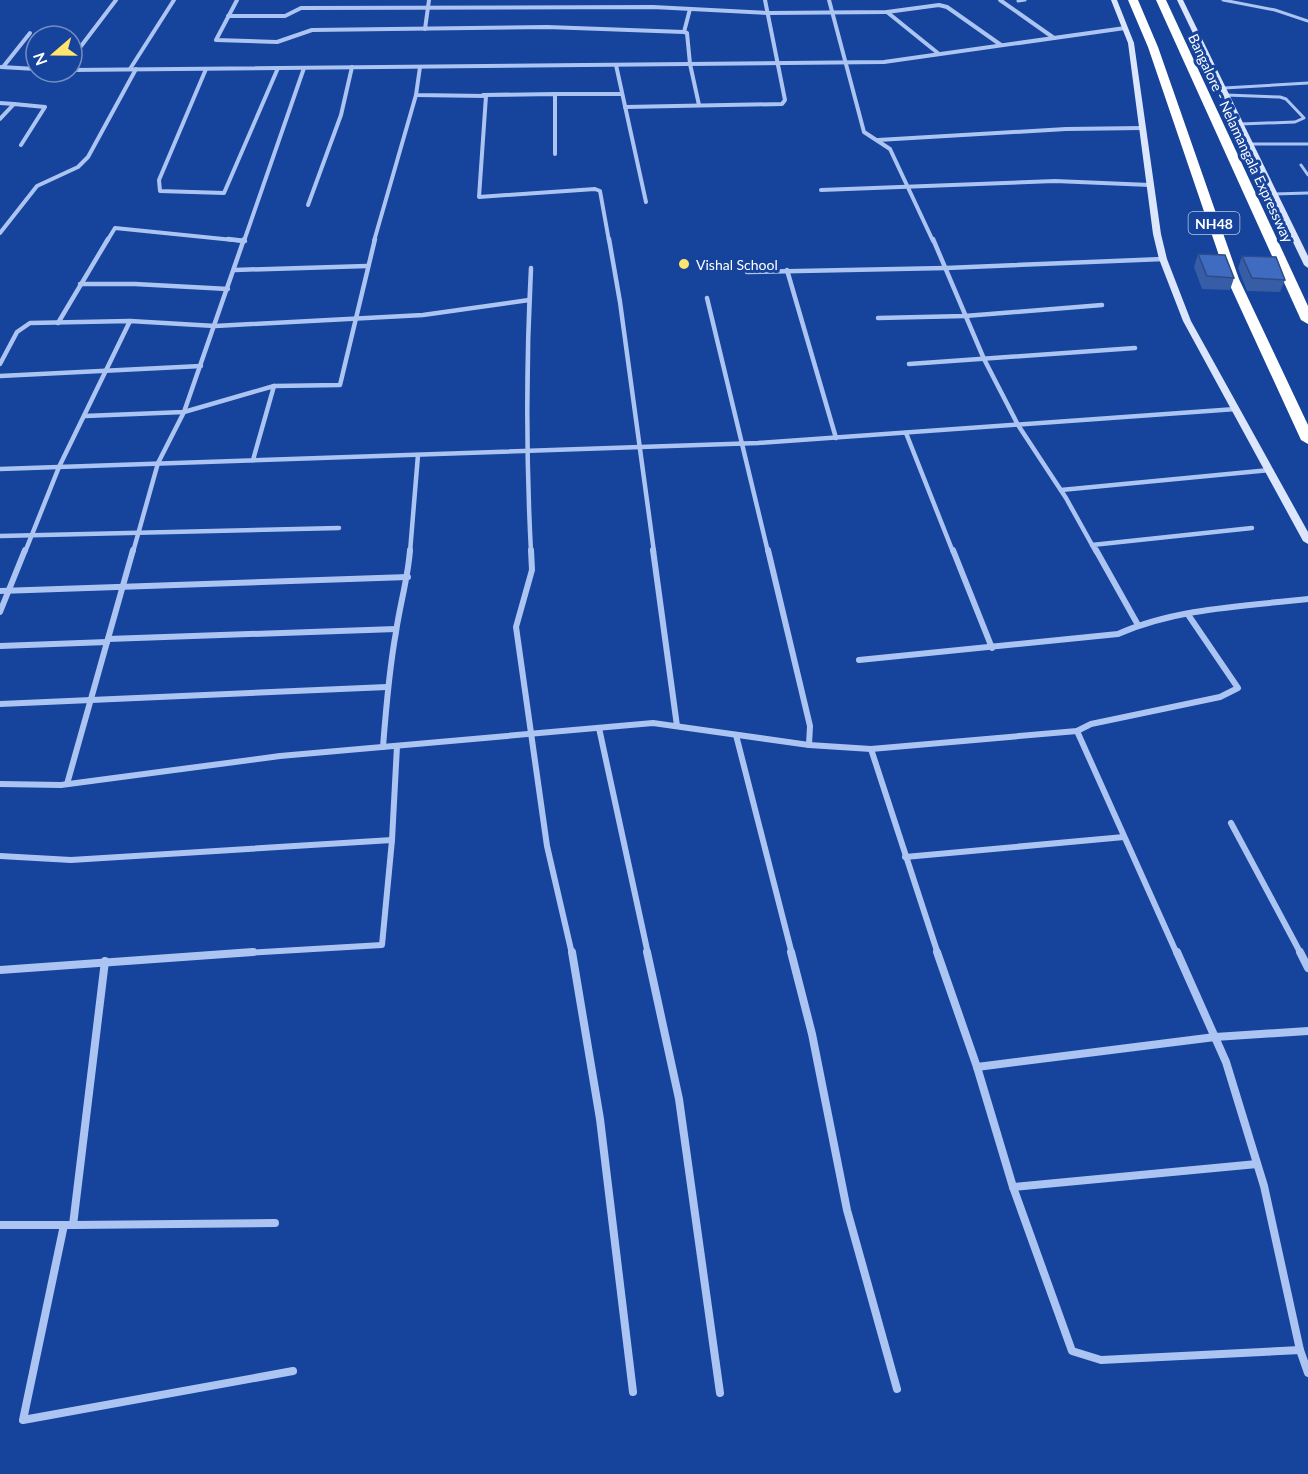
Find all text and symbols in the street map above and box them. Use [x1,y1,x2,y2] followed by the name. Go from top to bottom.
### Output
[24,24,84,84] north arrow
[1185,31,1297,246] street label: Bangalore - Nelamangala Expressway
[28,50,50,68] text: N
[1188,212,1240,234] road number: NH48
[696,256,778,273] place label: Vishal School
[677,257,691,271] marker: Vishal School

